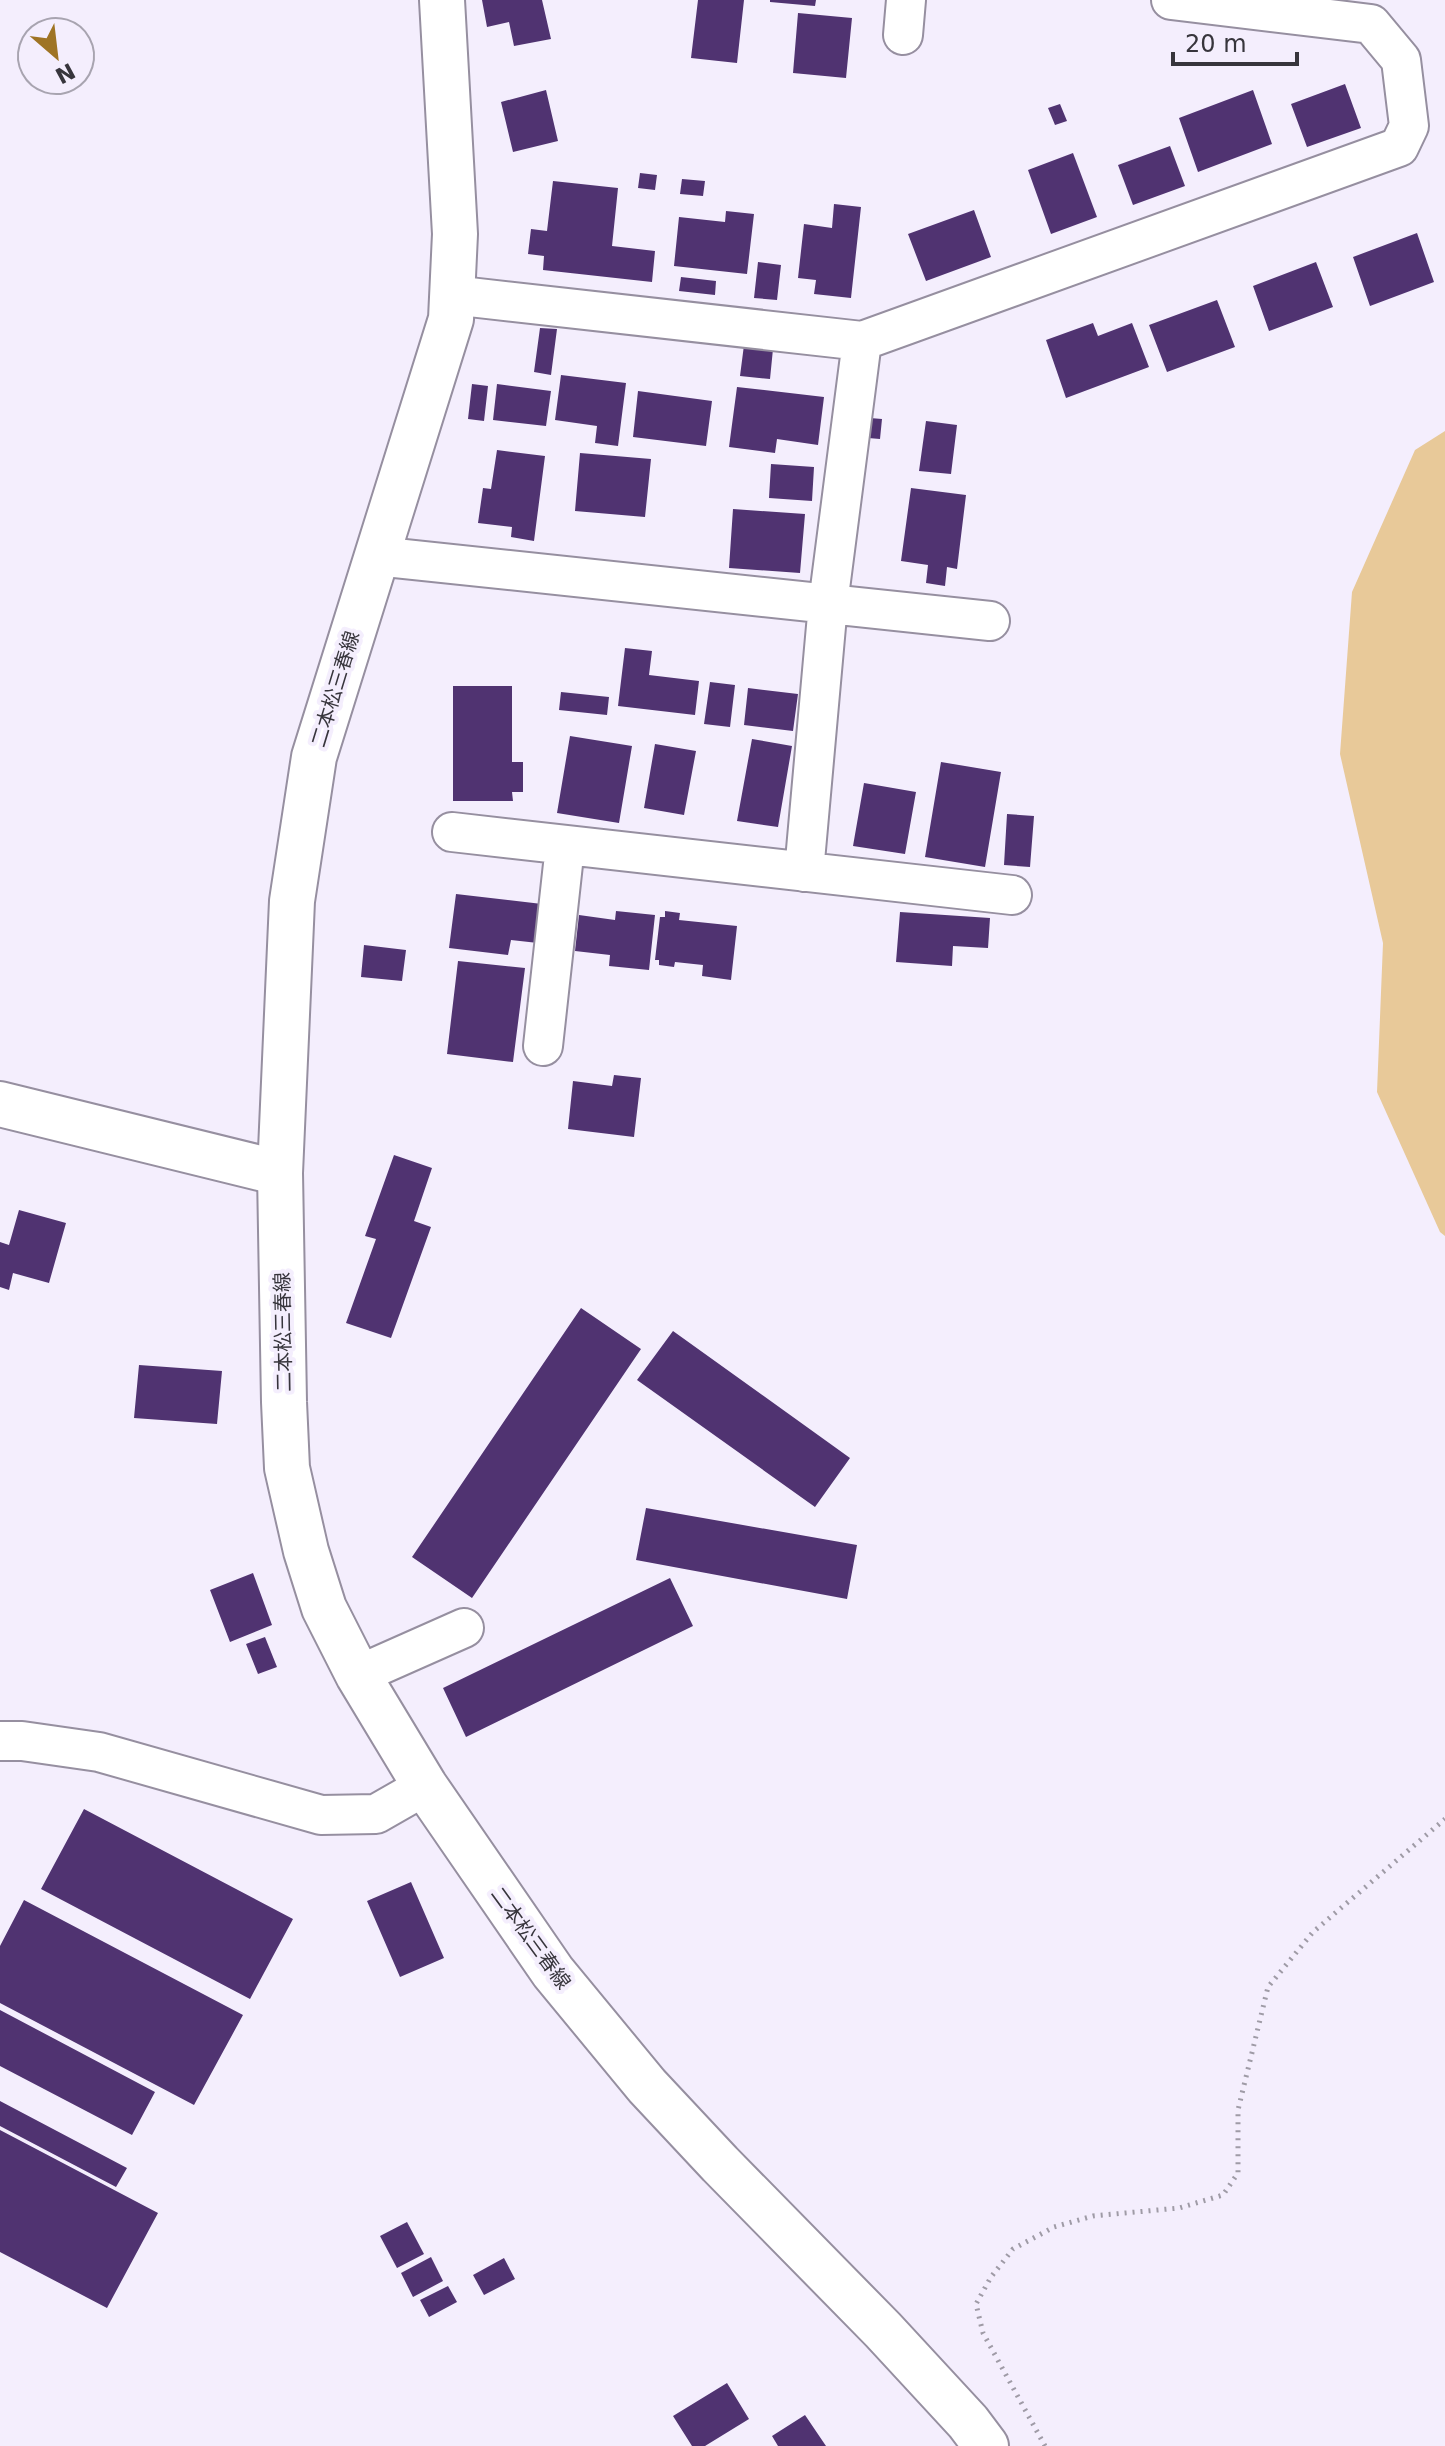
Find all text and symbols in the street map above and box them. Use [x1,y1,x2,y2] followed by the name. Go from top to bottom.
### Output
[16,16,96,96] north arrow
[1173,16,1297,66] scale bar
[1185,30,1247,58] text: 20 m
[51,58,79,89] text: N
[306,628,364,750] street label: 二本松三春線
[270,1272,296,1392] street label: 二本松三春線
[486,1882,576,1994] street label: 二本松三春線

